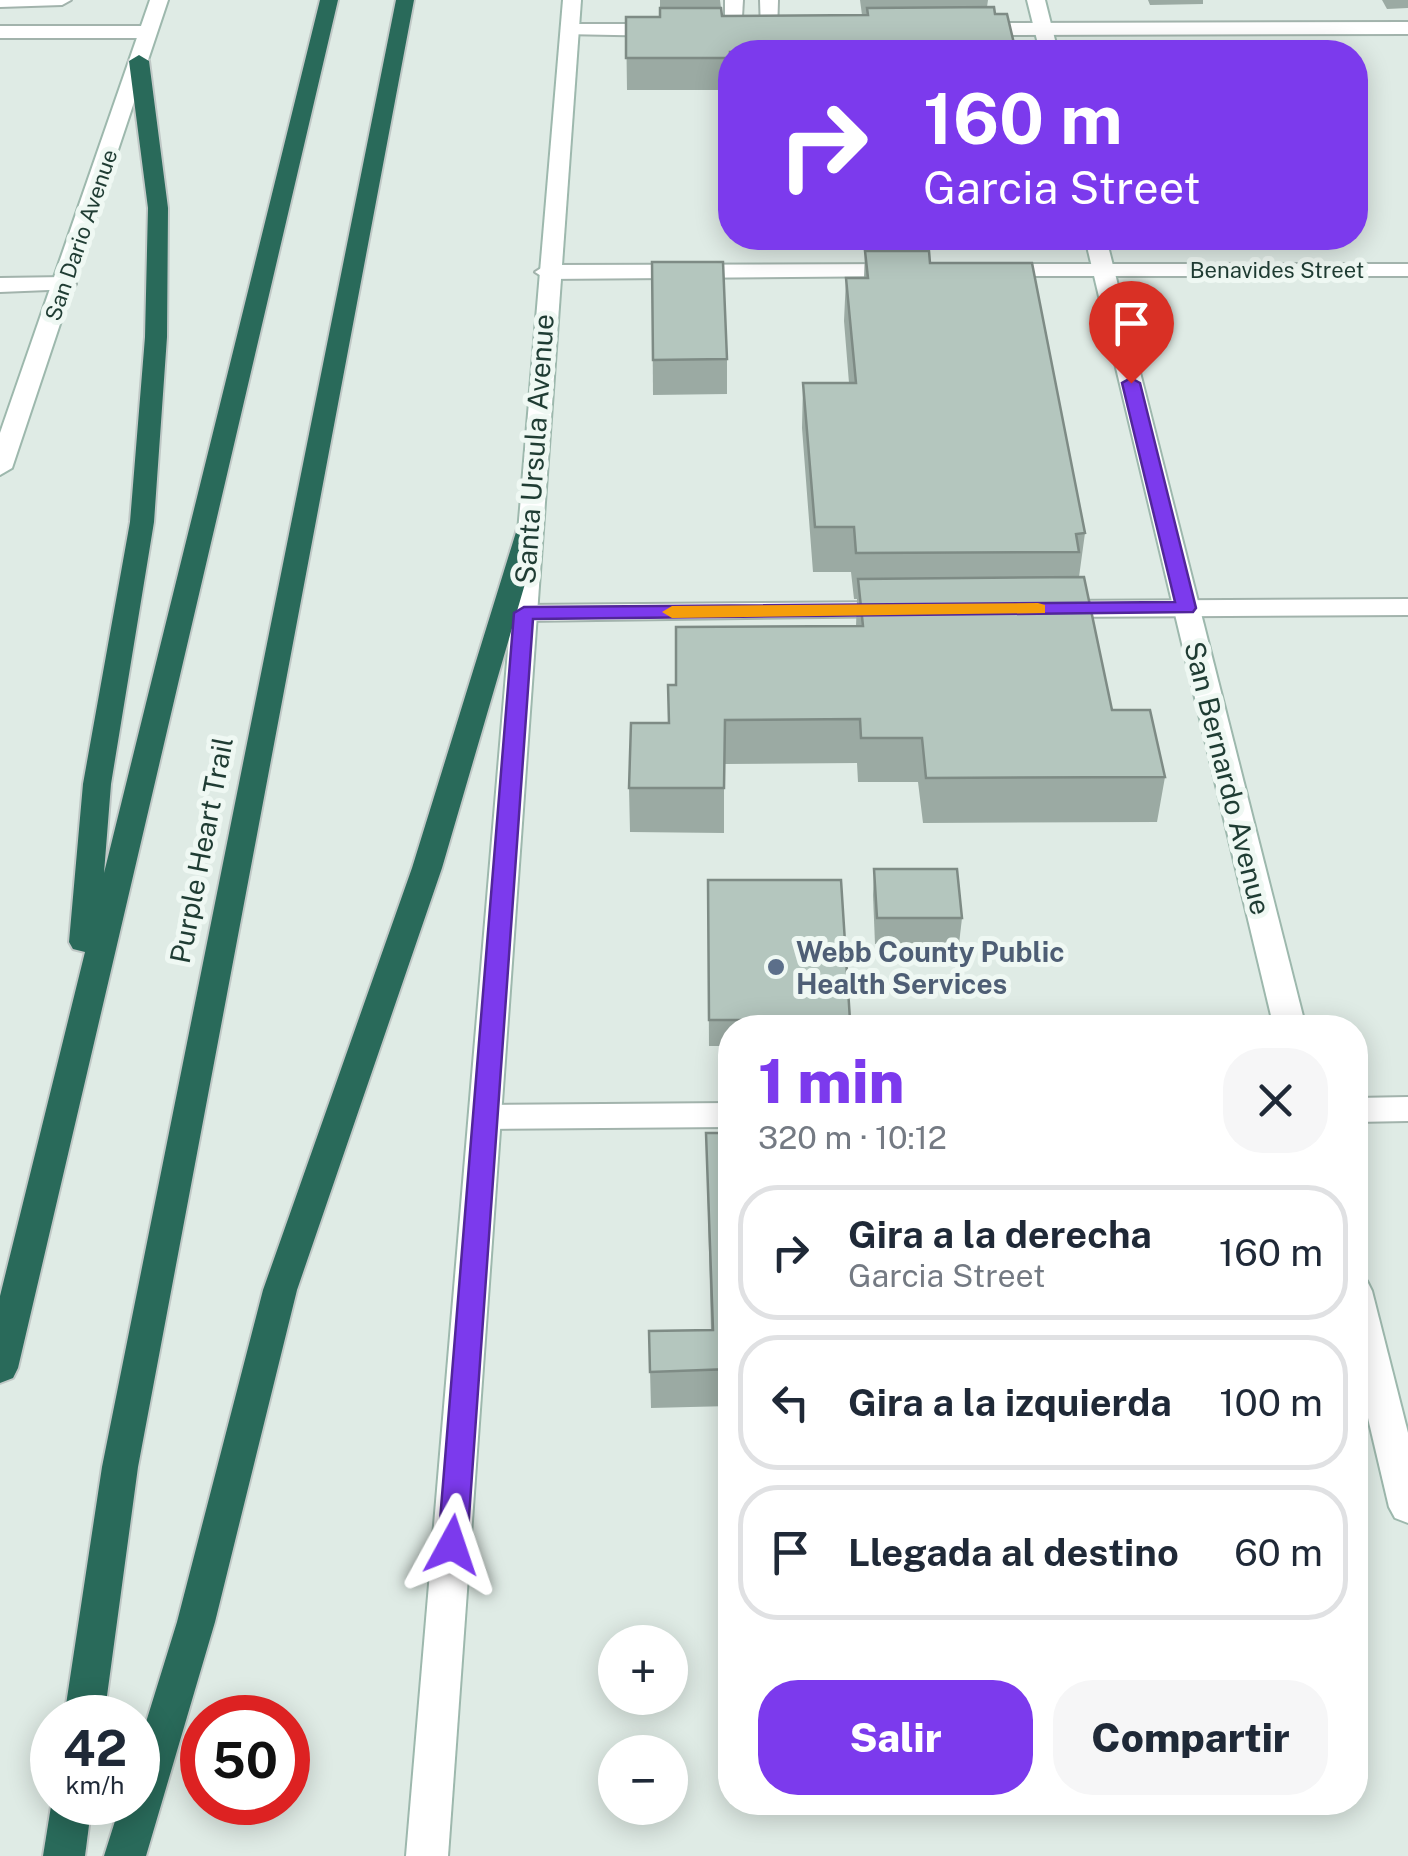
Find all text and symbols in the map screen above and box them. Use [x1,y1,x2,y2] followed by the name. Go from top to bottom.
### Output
[923,77,1123,160] text: 160 m
[758,80,888,210] icon: right
[39,146,123,324] street label: San Dario Avenue
[923,161,1201,214] text: Garcia Street
[1190,257,1364,283] street label: Benavides Street
[1089,281,1174,384] pin
[1104,296,1159,351] icon: arrive
[508,313,560,585] street label: Santa Ursula Avenue
[1178,638,1278,918] street label: San Bernardo Avenue
[163,734,239,966] street label: Purple Heart Trail
[796,935,1064,1000] place label: Webb County Public Health Services
[765,956,787,978] marker: Webb County Public Health Services
[758,1046,905,1117] text: 1 min
[1223,1048,1328,1153] button: close
[758,1119,947,1156] text: 320 m · 10:12
[848,1212,1152,1257] text: Gira a la derecha
[763,1225,818,1280] icon: right
[1219,1230,1323,1275] text: 160 m
[848,1257,1045,1294] text: Garcia Street
[763,1375,818,1430] icon: left
[848,1380,1172,1425] text: Gira a la izquierda
[1219,1380,1323,1425] text: 100 m
[400,1493,504,1597] position arrow
[763,1525,818,1580] icon: arrive
[848,1530,1179,1575] text: Llegada al destino
[1234,1530,1323,1575] text: 60 m
[598,1625,688,1825] map controls
[598,1625,688,1715] button: +
[758,1680,1033,1795] button: Salir
[1053,1680,1328,1795] button: Compartir
[180,1695,310,1825] speed limit sign: 50
[63,1718,127,1777] text: 42
[598,1735,688,1825] button: −
[66,1770,124,1800] text: km/h

